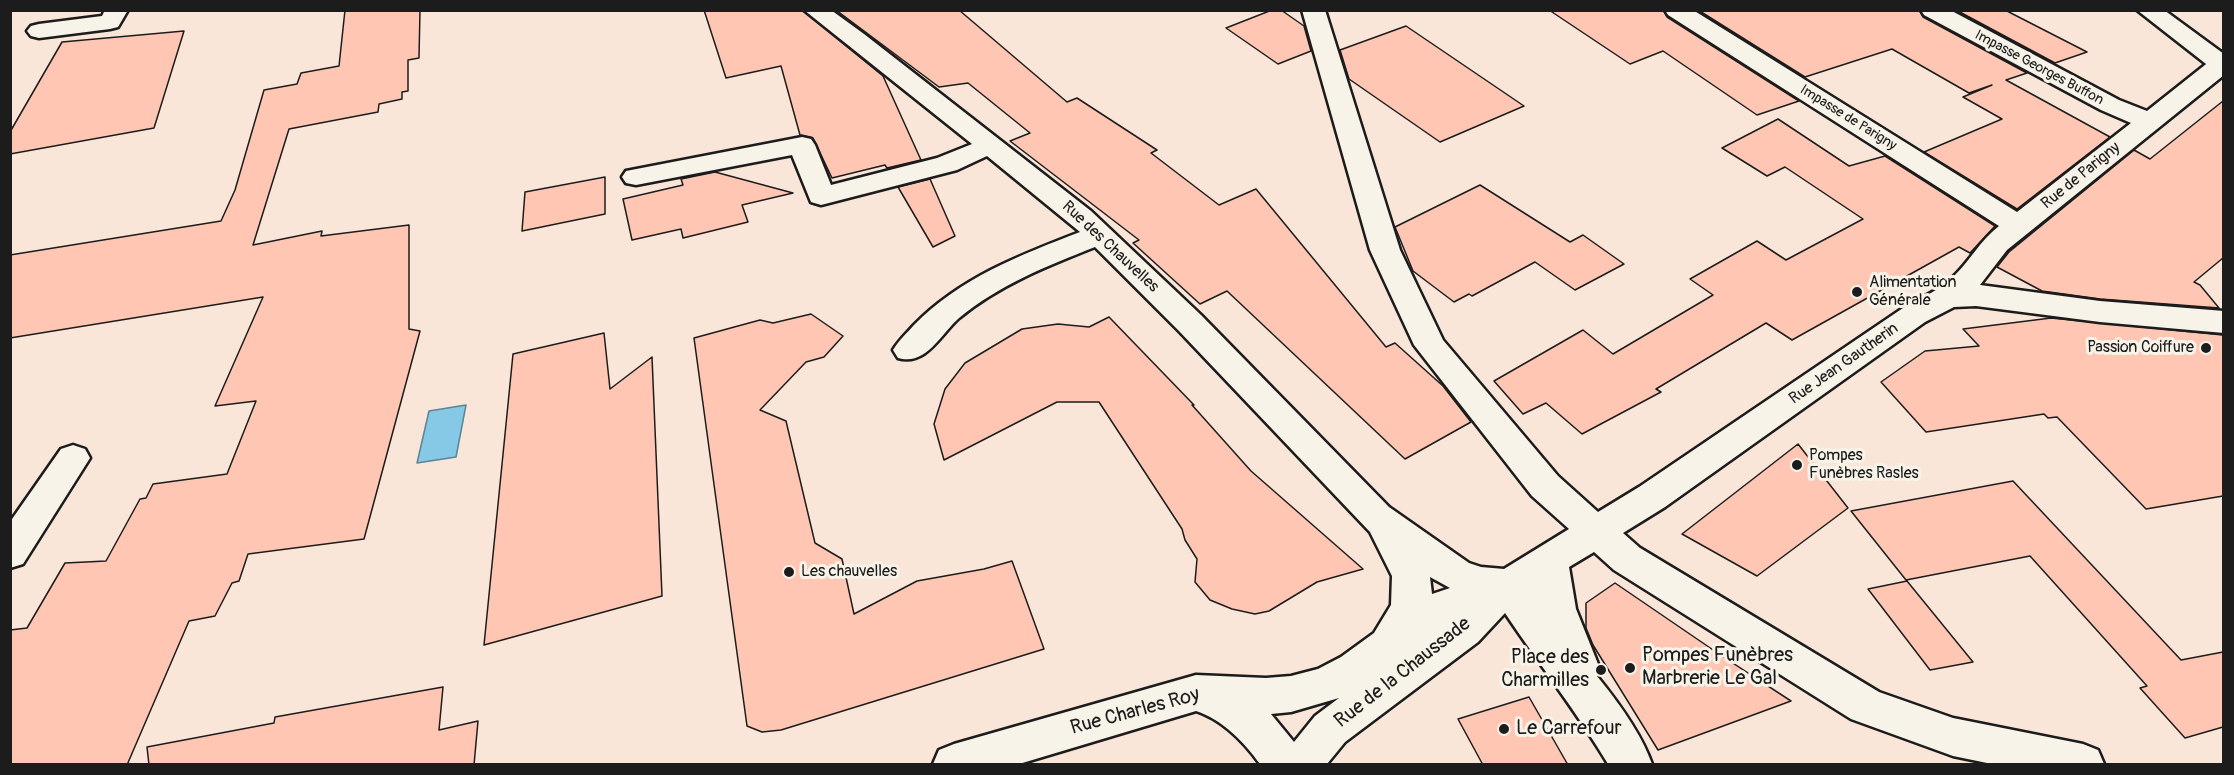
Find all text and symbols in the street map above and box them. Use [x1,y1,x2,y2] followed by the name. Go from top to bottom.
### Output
[1972,27,2106,109] street label: Impasse Georges Buffon
[1797,82,1899,154] street label: Impasse de Parigny
[2038,138,2124,214] street label: Rue de Parigny
[1058,197,1162,297] street label: Rue des Chauvelles
[1869,273,1957,311] place label: Alimentation Générale
[1850,285,1864,299] marker: Alimentation Générale
[1786,319,1902,409] street label: Rue Jean Gautherin
[2087,338,2194,358] place label: Passion Coiffure
[2199,341,2213,355] marker: Passion Coiffure
[1809,446,1919,484] place label: Pompes Funèbres Rasles
[1790,458,1804,472] marker: Pompes Funèbres Rasles
[801,562,897,582] place label: Les chauvelles
[782,565,796,579] marker: Les chauvelles
[1330,612,1476,734] street label: Rue de la Chaussade
[1642,644,1793,691] place label: Pompes Funèbres Marbrerie Le Gal
[1501,646,1589,693] place label: Place des Charmilles
[1623,661,1637,675] marker: Pompes Funèbres Marbrerie Le Gal
[1594,663,1608,677] marker: Place des Charmilles
[1068,683,1202,741] street label: Rue Charles Roy
[1516,717,1622,741] place label: Le Carrefour
[1497,722,1511,736] marker: Le Carrefour

